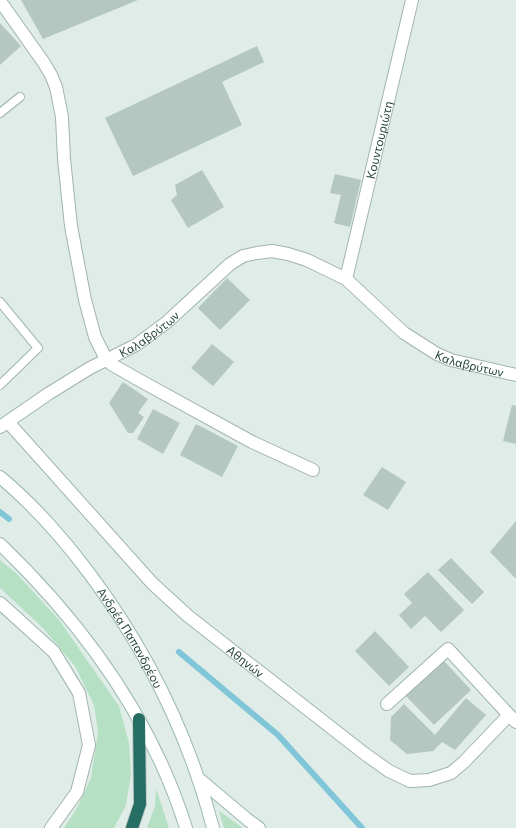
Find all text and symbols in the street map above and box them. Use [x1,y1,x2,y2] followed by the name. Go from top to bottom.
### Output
[363,99,395,180] street label: Κουντουριώτη
[117,308,182,359] street label: Καλαβρύτων
[433,347,505,379] street label: Καλαβρύτων
[95,585,166,690] street label: Ανδρέα Παπανδρέου
[224,642,267,680] street label: Αθηνών

